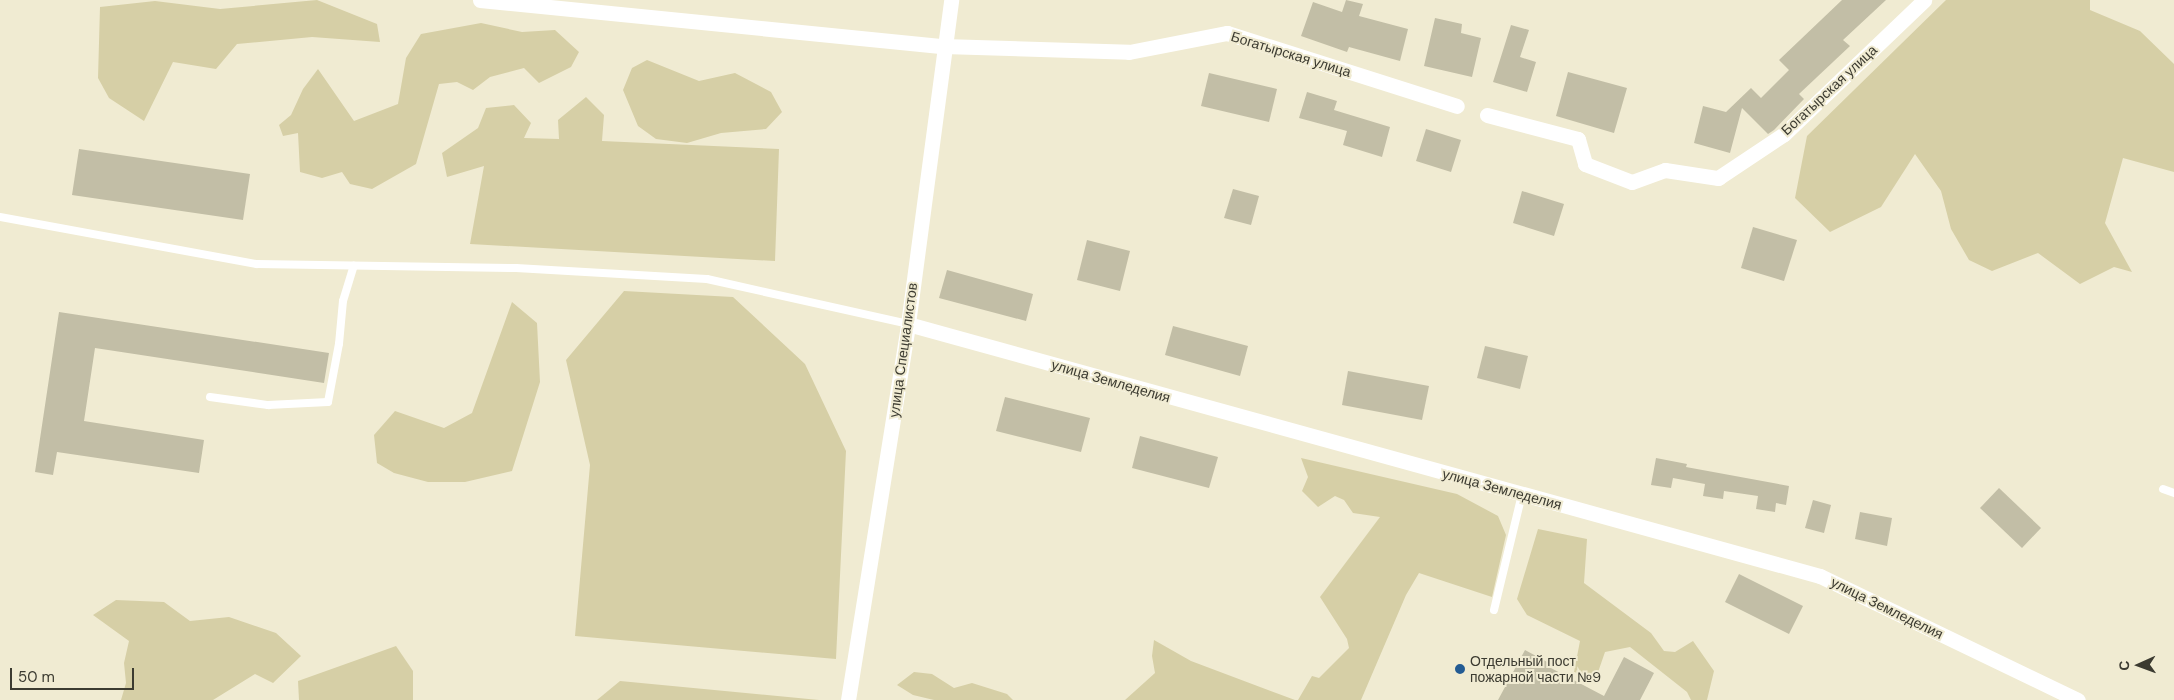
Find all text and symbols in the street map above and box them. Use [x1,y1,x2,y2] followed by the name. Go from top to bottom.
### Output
[1229,28,1353,80] street label: Богатырская улица
[1778,41,1880,139] street label: Богатырская улица
[885,282,921,418] street label: улица Специалистов
[1050,356,1172,406] street label: улица Земледелия
[1441,465,1563,513] street label: улица Земледелия
[1828,574,1946,642] street label: улица Земледелия
[2114,640,2164,690] north arrow
[1470,653,1601,686] place label: Отдельный пост пожарной части №9
[12,658,136,690] scale bar
[2115,660,2133,671] text: С
[1454,663,1466,675] marker: Отдельный пост пожарной части №9
[18,667,55,687] text: 50 m

